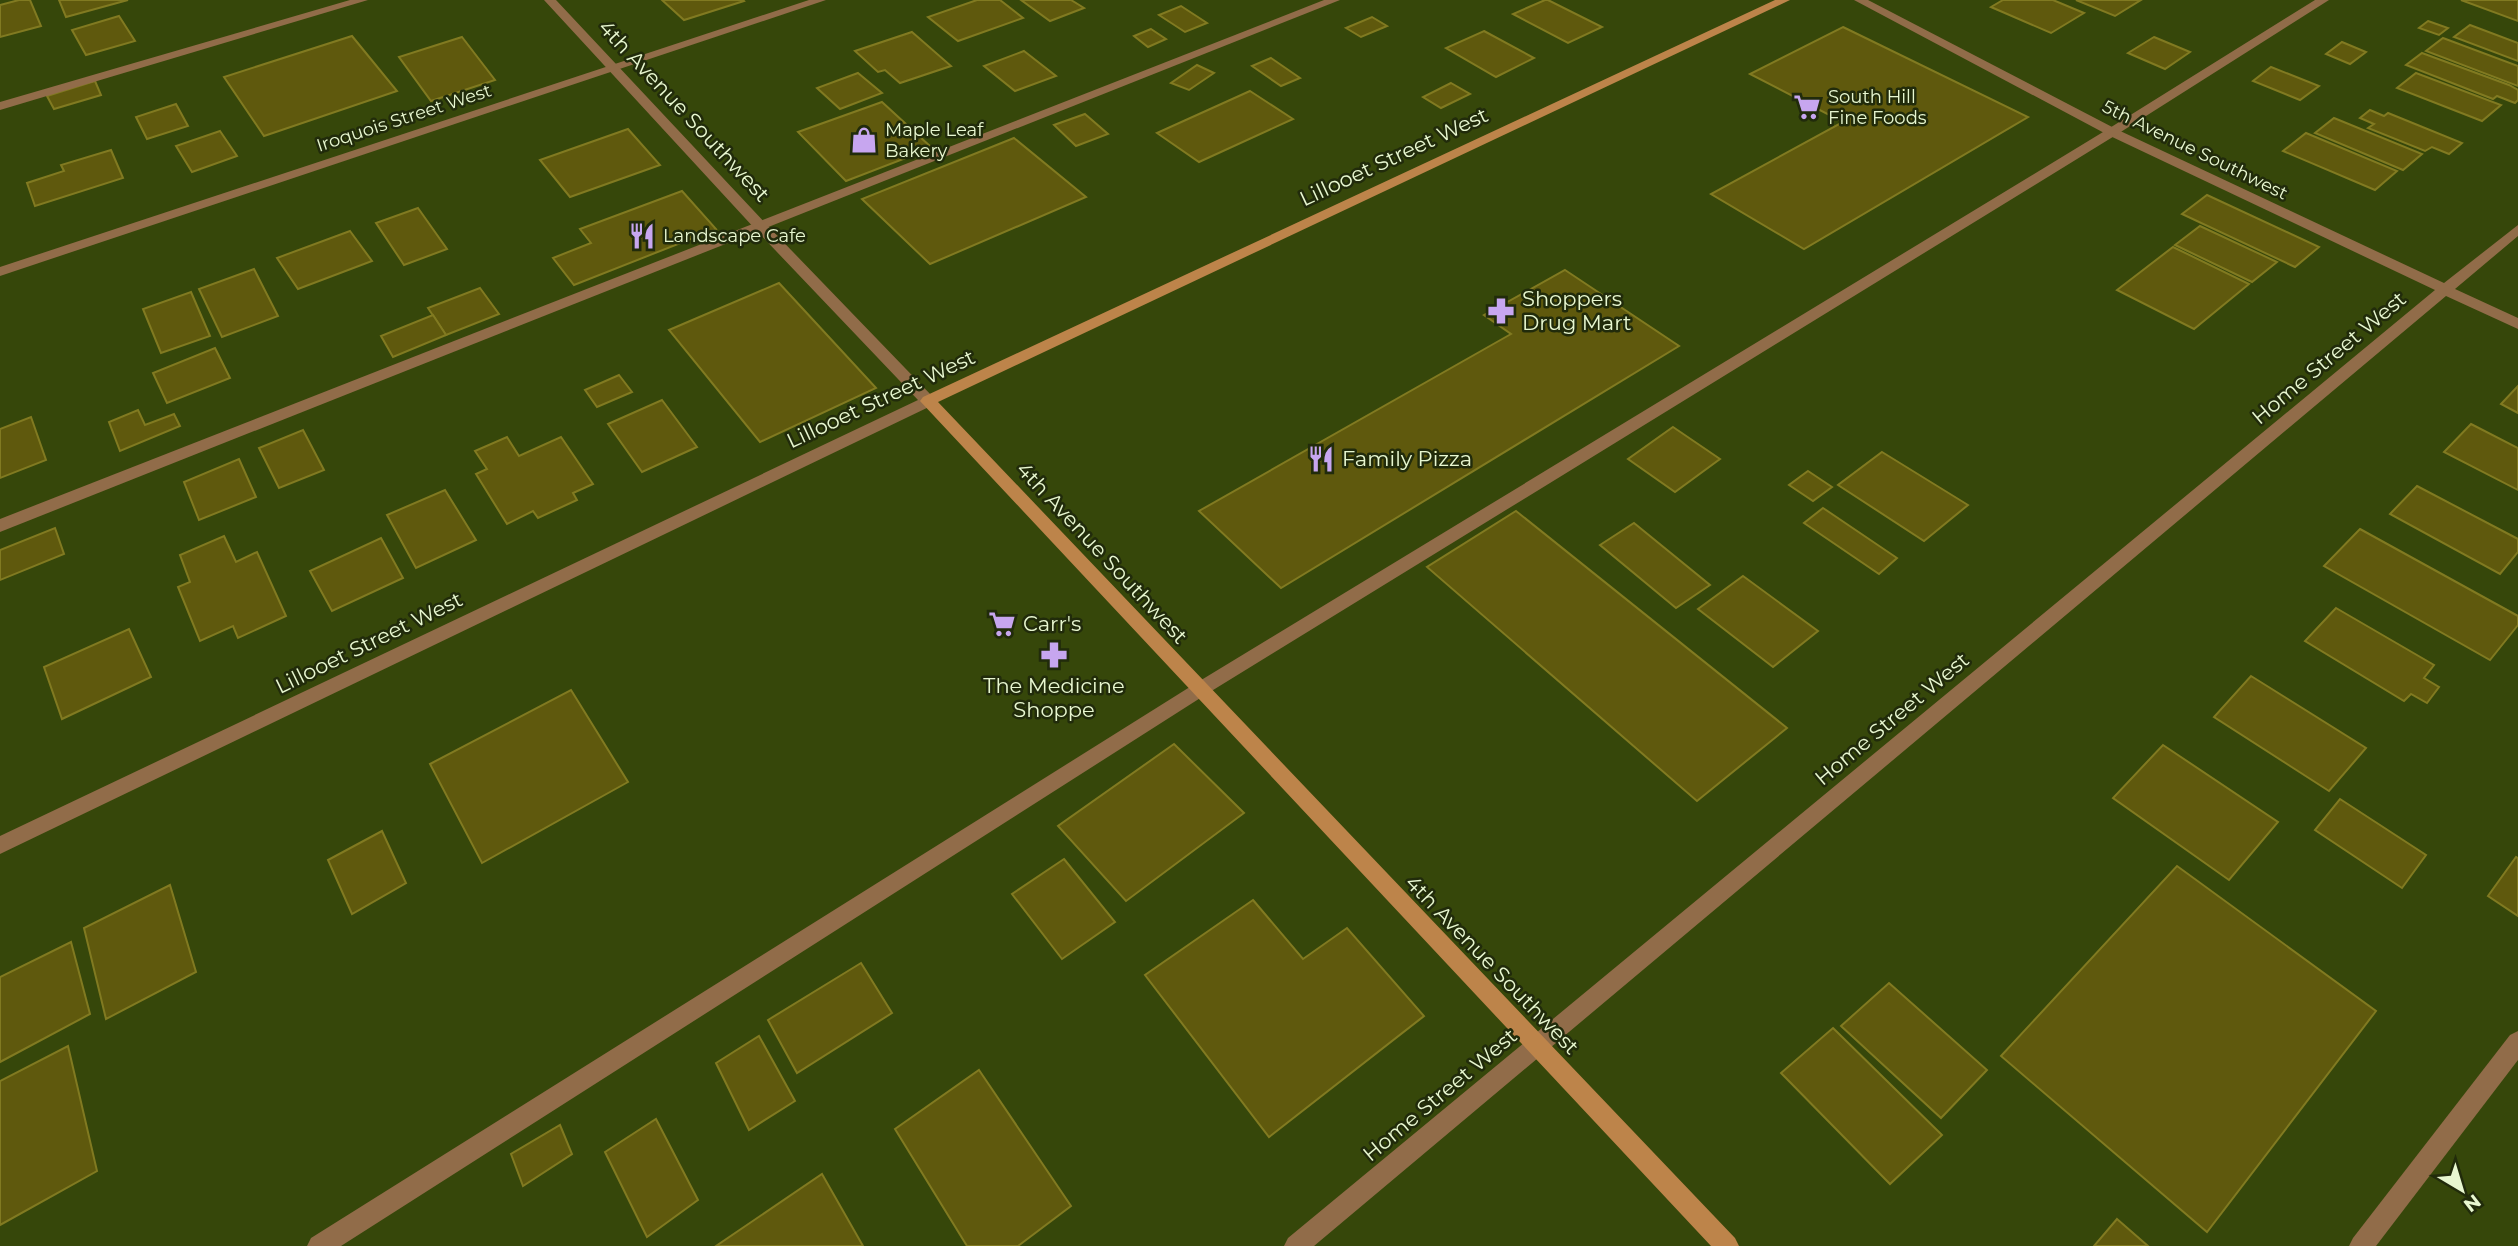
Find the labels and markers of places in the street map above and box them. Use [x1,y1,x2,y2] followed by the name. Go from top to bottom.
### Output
[1828,86,1927,129] place label: South Hill Fine Foods
[1792,92,1822,122] supermarket icon: South Hill Fine Foods
[885,119,984,162] place label: Maple Leaf Bakery
[849,125,879,155] shop icon: Maple Leaf Bakery
[627,221,657,251] restaurant icon: Landscape Cafe
[663,225,806,247] place label: Landscape Cafe
[1522,286,1631,335] place label: Shoppers Drug Mart
[1486,296,1516,326] pharmacy icon: Shoppers Drug Mart
[1306,444,1336,474] restaurant icon: Family Pizza
[1342,446,1472,471] place label: Family Pizza
[987,609,1017,639] supermarket icon: Carr's
[1023,611,1081,636] place label: Carr's
[1039,640,1069,670] pharmacy icon: The Medicine Shoppe
[983,673,1125,722] place label: The Medicine Shoppe

